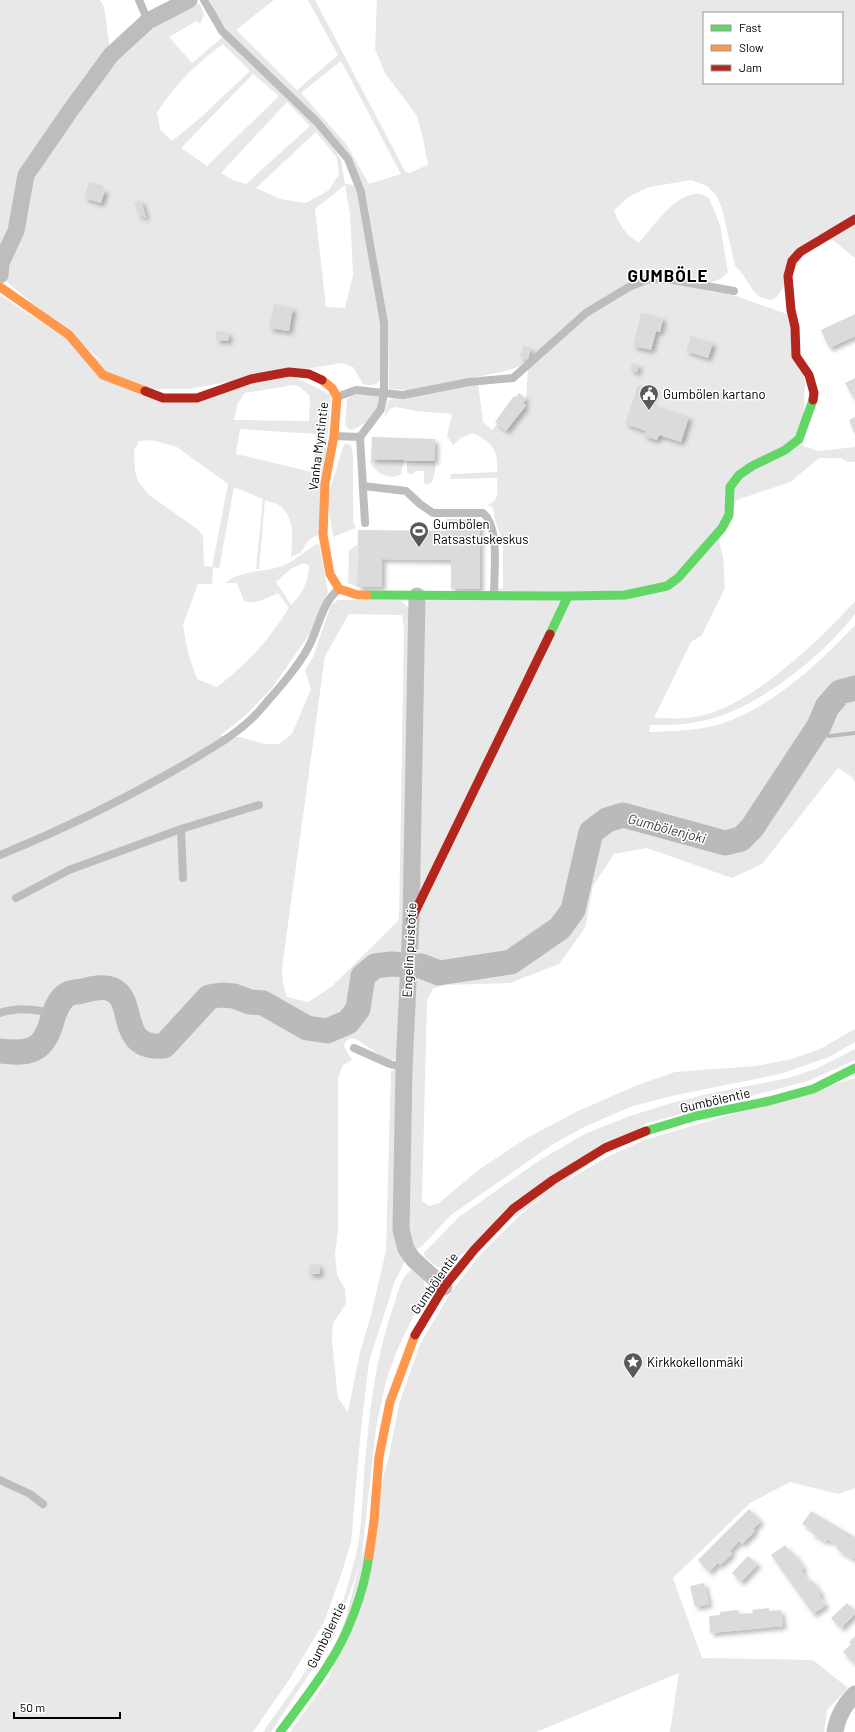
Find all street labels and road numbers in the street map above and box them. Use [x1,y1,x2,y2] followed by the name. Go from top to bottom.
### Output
[305,401,331,491] street label: Vanha Myntintie
[399,902,419,998] street label: Engelin puistotie
[678,1084,752,1116] street label: Gumbölentie
[407,1249,461,1317] street label: Gumbölentie
[303,1599,349,1671] street label: Gumbölentie

